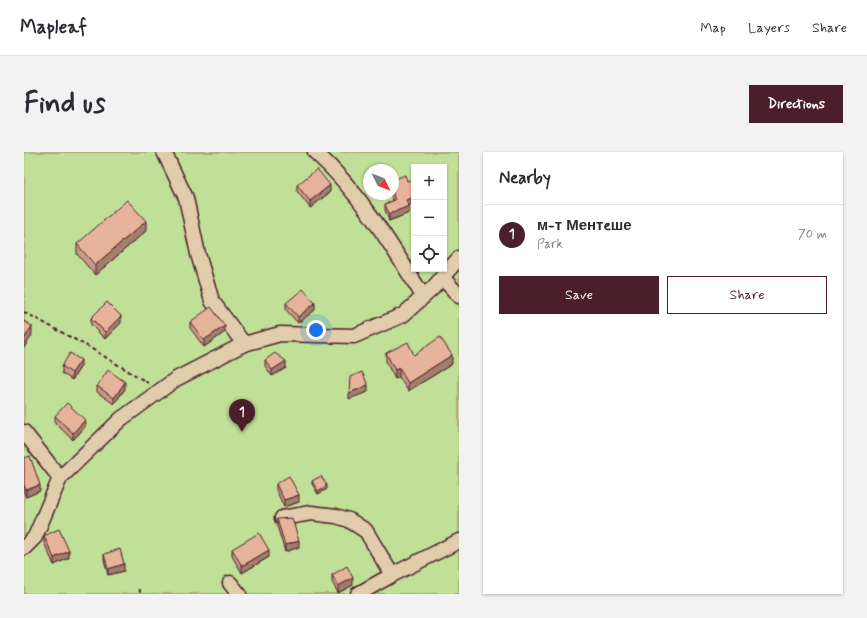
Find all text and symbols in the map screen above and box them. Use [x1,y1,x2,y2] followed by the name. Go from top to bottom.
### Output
[20,15,87,40] text: Mapleaf
[700,19,726,37] text: Map
[748,19,790,37] text: Layers
[812,19,847,37] text: Share
[749,85,843,123] button: Directions
[24,86,105,123] text: Find us
[363,164,399,200] north arrow
[411,164,447,272] map controls
[411,164,447,200] button: +
[499,167,551,189] text: Nearby
[411,200,447,236] button: −
[537,216,632,236] text: м-т Ментeше
[509,226,515,243] text: 1
[798,226,827,243] text: 70 m
[411,236,447,272] button: locate
[537,236,563,253] text: Park
[499,276,659,314] button: Save
[667,276,827,314] button: Share
[306,320,326,340] your location
[229,399,255,432] pin: 1

